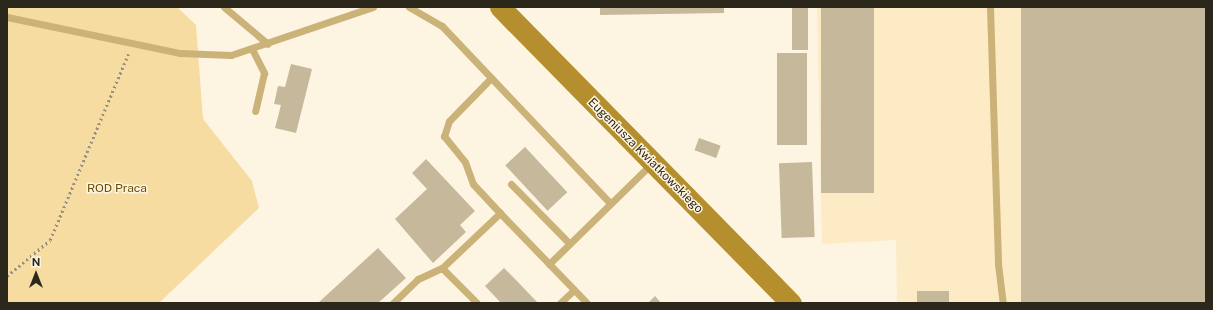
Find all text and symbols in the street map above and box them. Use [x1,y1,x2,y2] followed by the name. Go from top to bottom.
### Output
[585,96,705,216] street label: Eugeniusza Kwiatkowskiego
[87,182,147,196] park label: ROD Praca
[16,254,56,294] north arrow
[32,256,40,268] text: N

